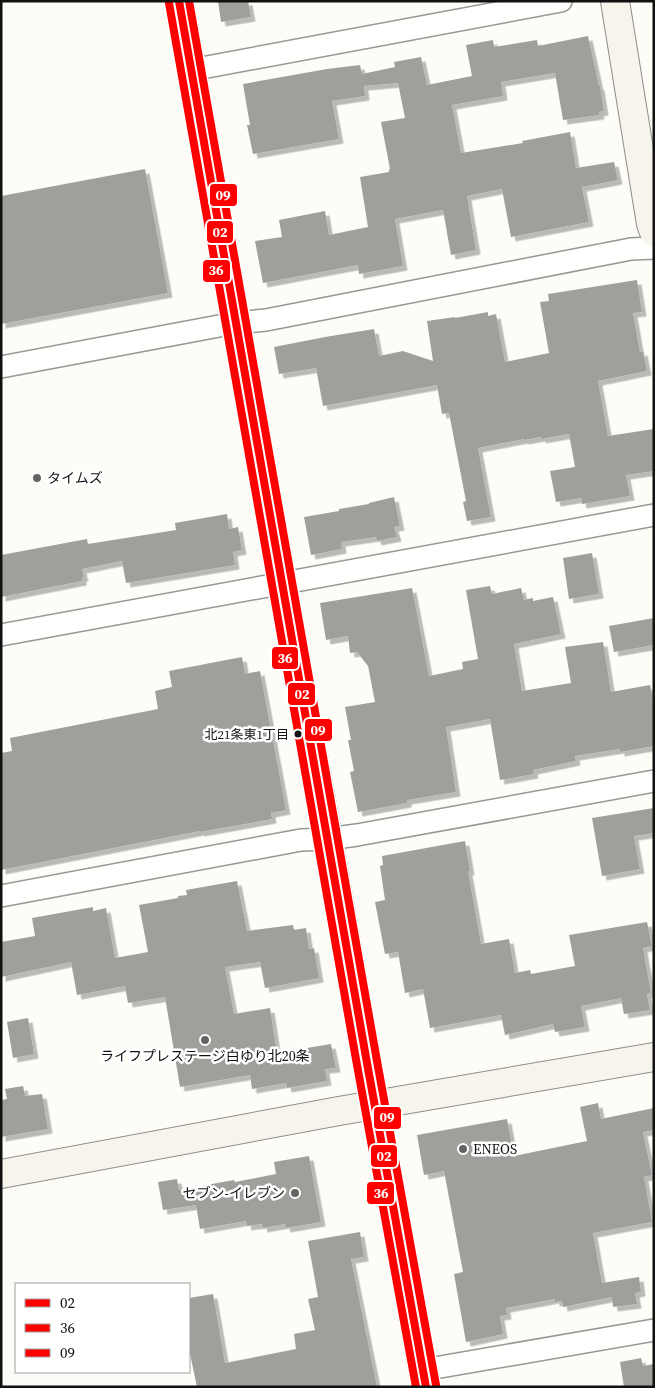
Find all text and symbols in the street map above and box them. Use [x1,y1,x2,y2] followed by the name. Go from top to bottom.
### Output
[209,183,238,207] line badge: 09
[215,185,231,205] text: 09
[206,220,234,244] line badge: 02
[212,222,228,242] text: 02
[202,259,231,283] line badge: 36
[208,260,224,280] text: 36
[47,468,103,488] place label: タイムズ
[31,472,43,484] marker: タイムズ
[271,646,299,670] line badge: 36
[277,648,293,668] text: 36
[287,682,316,706] line badge: 02
[294,684,310,704] text: 02
[304,718,333,742] line badge: 09
[310,720,326,740] text: 09
[204,726,289,743] place label: 北21条東1丁目
[293,729,303,739] marker: 北21条東1丁目
[199,1034,211,1046] marker: ライフプレステージ白ゆり北20条
[100,1046,310,1066] place label: ライフプレステージ白ゆり北20条
[373,1106,402,1130] line badge: 09
[379,1107,395,1127] text: 09
[473,1139,517,1159] place label: ENEOS
[457,1143,469,1155] marker: ENEOS
[370,1144,398,1168] line badge: 02
[376,1146,392,1166] text: 02
[366,1181,395,1205] line badge: 36
[183,1183,285,1203] place label: セブン-イレブン
[373,1183,389,1203] text: 36
[289,1187,301,1199] marker: セブン-イレブン
[15,1283,190,1373] legend
[60,1292,75,1313] text: 02
[60,1317,75,1338] text: 36
[60,1342,75,1363] text: 09

